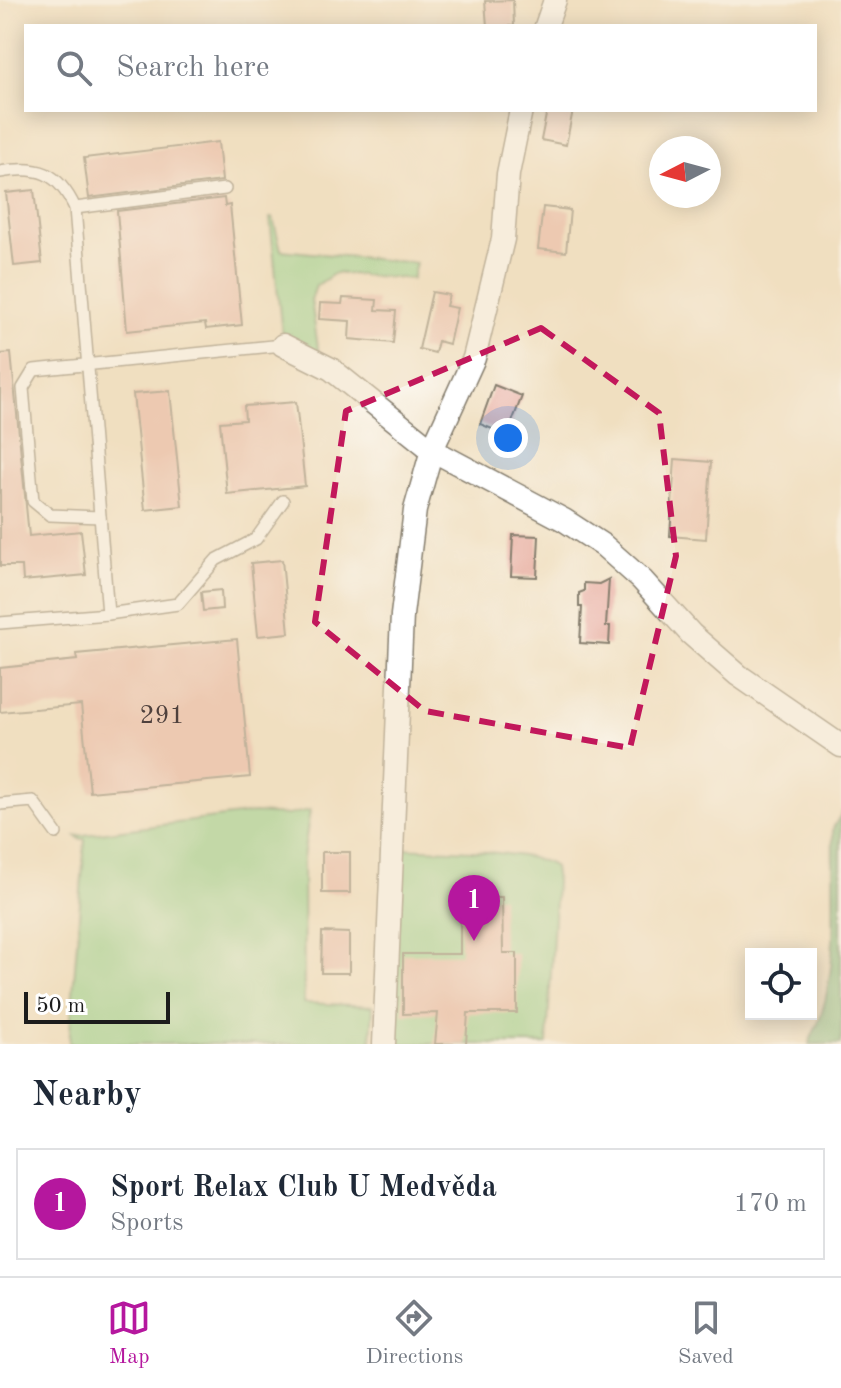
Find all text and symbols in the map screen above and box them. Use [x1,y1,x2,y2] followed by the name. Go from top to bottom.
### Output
[24,24,817,112] search box
[52,46,96,90] icon: search
[116,53,270,83] text: Search here
[649,136,721,208] north arrow
[488,418,528,458] your location
[139,703,185,729] house number: 291
[448,875,500,941] pin: 1
[745,948,817,1020] map controls
[745,948,817,1020] button: locate
[24,988,170,1024] scale bar
[36,995,85,1017] text: 50 m
[32,1079,142,1113] text: Nearby
[110,1173,497,1203] text: Sport Relax Club U Medvěda
[52,1191,68,1217] text: 1
[734,1191,807,1217] text: 170 m
[110,1210,184,1236] text: Sports
[107,1296,151,1371] tab: Map
[366,1296,463,1371] tab: Directions
[678,1296,734,1371] tab: Saved

